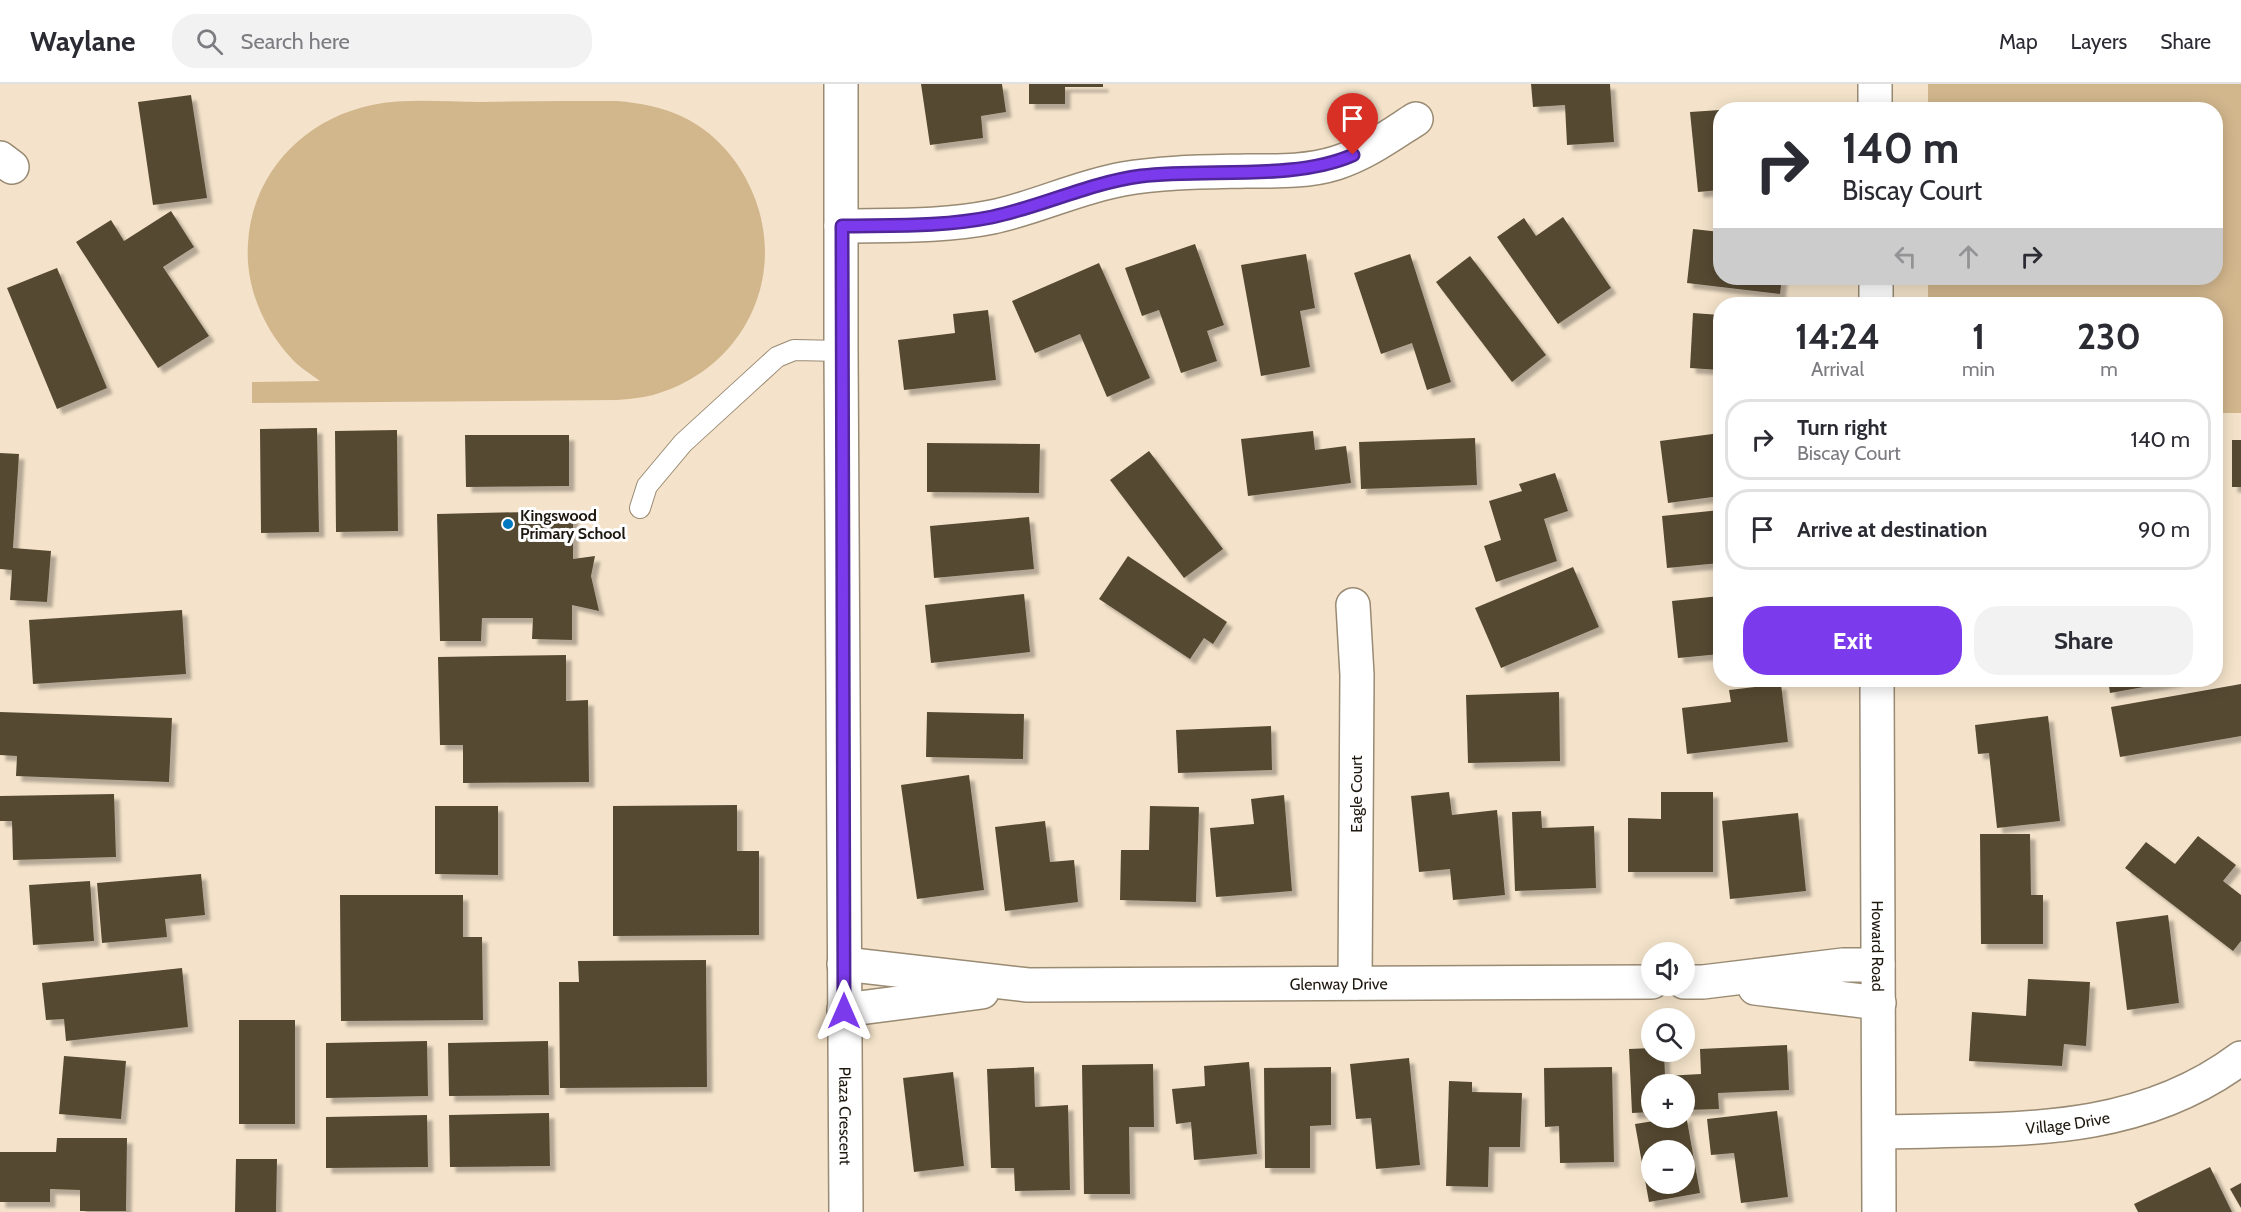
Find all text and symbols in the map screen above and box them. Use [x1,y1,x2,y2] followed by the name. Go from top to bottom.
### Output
[172,14,592,68] search box
[30,24,136,58] text: Waylane
[193,25,226,58] icon: search
[241,28,350,55] text: Search here
[1999,29,2038,54] text: Map
[2071,29,2127,54] text: Layers
[2160,29,2211,54] text: Share
[1327,93,1378,155] pin
[1336,102,1369,135] icon: arrive
[1842,122,1959,174] text: 140 m
[1743,126,1821,204] icon: right
[1842,174,1982,207] text: Biscay Court
[1889,240,1922,273] icon: left
[1952,240,1985,273] icon: ahead
[2015,240,2048,273] icon: right
[1795,314,1880,358] text: 14:24
[1972,314,1985,358] text: 1
[2077,314,2141,358] text: 230
[1811,357,1864,381] text: Arrival
[1962,357,1995,381] text: min
[2100,357,2118,381] text: m
[1797,414,1887,441] text: Turn right
[1746,423,1779,456] icon: right
[2131,426,2190,453] text: 140 m
[1797,441,1901,465] text: Biscay Court
[520,506,626,543] place label: Kingswood Primary School
[1746,513,1779,546] icon: arrive
[1797,516,1987,543] text: Arrive at destination
[2138,516,2190,543] text: 90 m
[501,517,515,531] marker: Kingswood Primary School
[1743,606,1962,675] button: Exit
[1974,606,2193,675] button: Share
[1347,755,1366,833] street label: Eagle Court
[1868,900,1887,992] street label: Howard Road
[1641,942,1695,1194] map controls
[1641,942,1695,996] button: sound
[1290,974,1388,994] street label: Glenway Drive
[812,979,876,1043] position arrow
[1641,1008,1695,1062] button: search
[835,1067,855,1166] street label: Plaza Crescent
[1641,1074,1695,1128] button: +
[2025,1108,2112,1138] street label: Village Drive
[1641,1140,1695,1194] button: −

